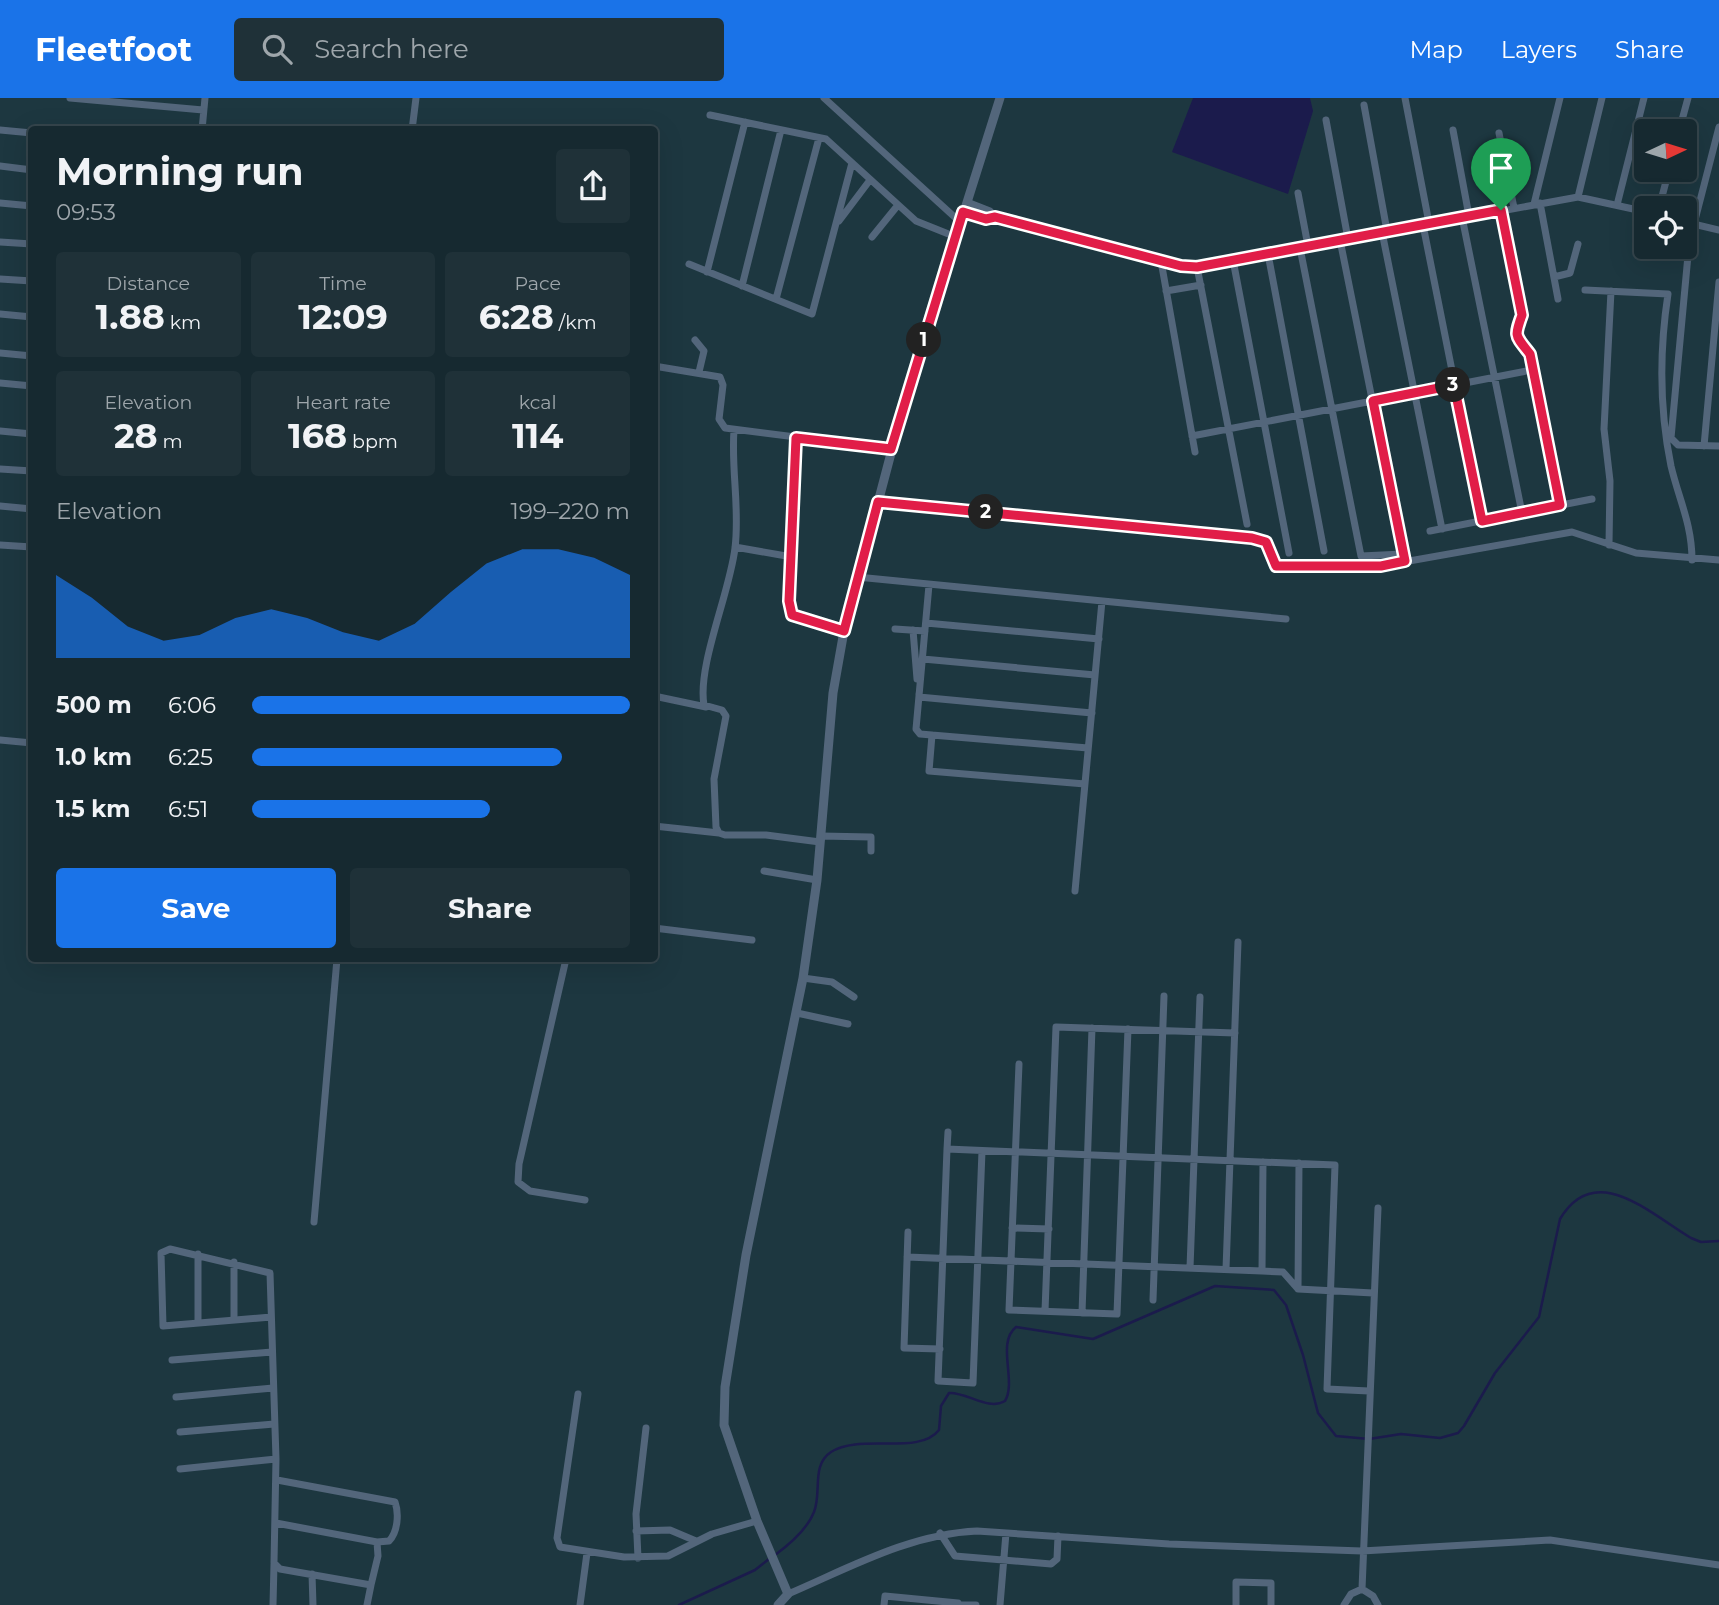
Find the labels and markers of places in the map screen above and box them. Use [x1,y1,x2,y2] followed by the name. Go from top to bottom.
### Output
[1471,138,1531,210] pin
[906,322,942,358] pin: 1
[1436,368,1470,402] pin: 3
[968,494,1004,530] pin: 2

